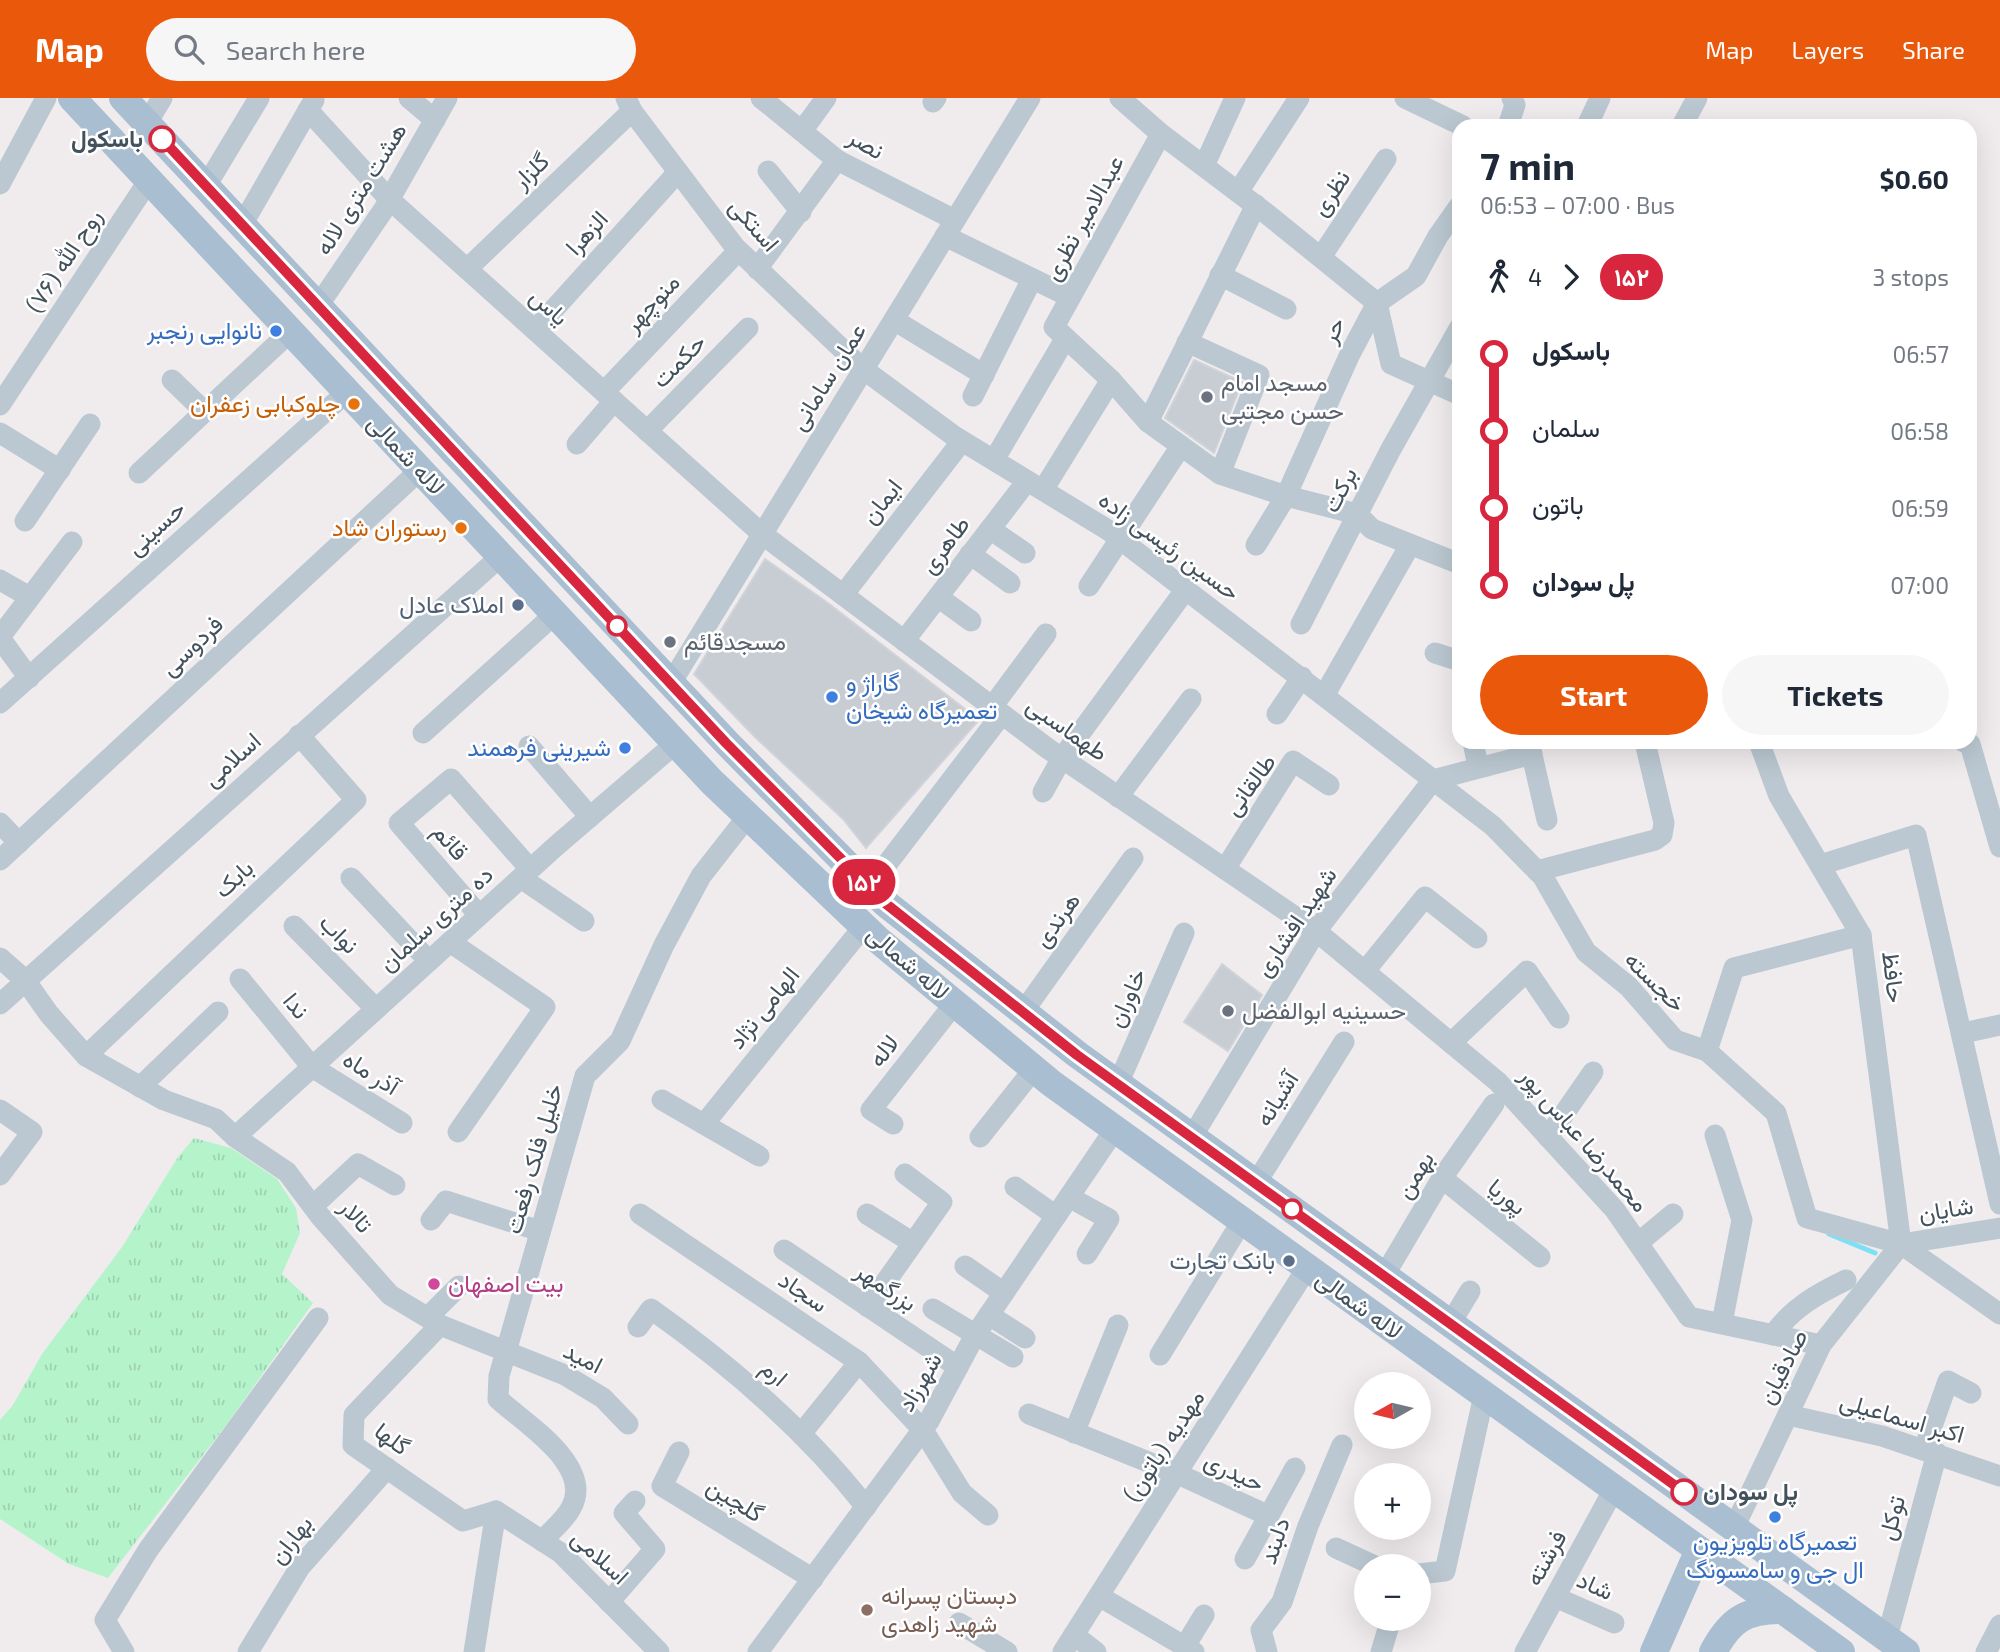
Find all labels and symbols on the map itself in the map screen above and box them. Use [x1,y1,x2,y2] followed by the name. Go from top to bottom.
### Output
[308,117,414,261] street label: هشت متری لاله
[842,120,890,166] street label: نصر
[71,123,143,154] place label: باسکول
[149,126,175,152] marker: باسکول
[505,146,556,196] street label: گلزار
[1036,149,1131,286] street label: عبدالامیر نظری
[1304,164,1357,222] street label: نظری
[723,191,786,257] street label: استکی
[18,203,110,319] street label: روح الله (۷۶)
[558,204,615,262] street label: الزهرا
[616,267,687,340] street label: منوچهر
[524,281,575,331] street label: یاس
[1313,311,1352,349] street label: حر
[146,315,262,346] place label: نانوایی رنجبر
[782,317,872,436] street label: عمان سامانی
[268,323,284,339] marker: نانوایی رنجبر
[645,327,711,393] street label: حکمت
[1221,367,1344,425] place label: مسجد امام حسن مجتبی
[190,388,340,420] place label: چلوکبابی زعفران
[1199,389,1215,405] marker: مسجد امام حسن مجتبی
[346,396,362,412] marker: چلوکبابی زعفران
[362,408,452,501] street label: لاله شمالی
[1315,462,1364,518] street label: برکت
[854,473,908,530] street label: ایمان
[1093,484,1246,607] street label: حسین رئیسی زاده
[120,493,191,561] street label: حسینی
[913,509,976,580] street label: طاهری
[332,512,447,543] place label: رستوران شاد
[453,520,469,536] marker: رستوران شاد
[399,589,504,619] place label: املاک عادل
[510,597,526,613] marker: املاک عادل
[154,609,230,683] street label: فردوسی
[607,616,627,636] unlabelled marker
[684,626,786,658] place label: مسجدقائم
[662,634,678,650] marker: مسجدقائم
[846,667,997,726] place label: گاراژ و تعمیرگاه شیخان
[824,689,840,705] marker: گاراژ و تعمیرگاه شیخان
[1020,689,1114,768] street label: طهماسبی
[196,725,267,793] street label: اسلامی
[467,732,611,763] place label: شیرینی فرهمند
[617,740,633,756] marker: شیرینی فرهمند
[1217,747,1282,821] street label: طالقانی
[425,816,475,868] street label: قائم
[207,853,259,904] street label: بابک
[372,859,499,978] street label: ده متری سلمان
[824,859,904,905] line badge: ۱۵۲
[1248,861,1344,983] street label: شهید افشاری
[1026,886,1087,953] street label: هرندی
[313,907,366,960] street label: نواب
[861,918,956,1006] street label: لاله شمالی
[1619,944,1693,1018] street label: خجسته
[1877,949,1912,1004] street label: حافظ
[721,960,806,1055] street label: الهامی نژاد
[1100,963,1153,1032] street label: خاوران
[278,986,316,1024] street label: ندا
[1242,995,1406,1026] place label: حسینیه ابوالفضل
[1220,1003,1236,1019] marker: حسینیه ابوالفضل
[861,1028,904,1072] street label: لاله
[337,1043,407,1103] street label: آذر ماه
[1511,1060,1656,1219] street label: محمدرضا عباس پور
[1248,1064,1306,1131] street label: آشیانه
[497,1080,570,1238] street label: خلیل فلک رفعت
[1388,1145,1441,1204] street label: بهمن
[1481,1172,1533,1222] street label: پوریا
[1916,1190,1975,1228] street label: شایان
[332,1191,380,1239] street label: تالار
[1282,1199,1302,1219] unlabelled marker
[1170,1245,1275,1276] place label: بانک تجارت
[1281,1253,1297,1269] marker: بانک تجارت
[849,1254,923,1318] street label: بزرگمهر
[1310,1263,1409,1346] street label: لاله شمالی
[773,1264,834,1318] street label: سجاد
[448,1268,564,1299] place label: بيت اصفهان
[426,1276,442,1292] marker: بيت اصفهان
[1751,1324,1814,1409] street label: صادقیان
[559,1335,608,1380] street label: امید
[890,1347,949,1417] street label: شهرزاد
[754,1352,794,1394] street label: ارم
[1354,1372,1432,1449] north arrow
[1116,1384,1211,1508] street label: مهدیه (باتون)
[1836,1385,1968,1450] street label: اکبر اسماعیلی
[368,1415,416,1462] street label: گلها
[1199,1444,1269,1499] street label: حیدری
[700,1470,770,1530] street label: گلچین
[1703,1476,1798,1508] place label: پل سودان
[1671,1479,1697,1505] marker: پل سودان
[1871,1492,1912,1544] street label: توکل
[262,1509,319,1570] street label: بهاران
[1767,1509,1783,1525] marker: تعمیرگاه تلویزیون ال جی و سامسونگ
[1252,1513,1296,1568] street label: دلبند
[566,1522,636,1590] street label: اسلامی
[1518,1524,1573,1591] street label: فرشته
[1686,1526,1864,1585] place label: تعمیرگاه تلویزیون ال جی و سامسونگ
[1573,1564,1618,1605] street label: شاد
[881,1580,1017,1639] place label: دبستان پسرانه شهید زاهدی
[859,1602,875,1618] marker: دبستان پسرانه شهید زاهدی

